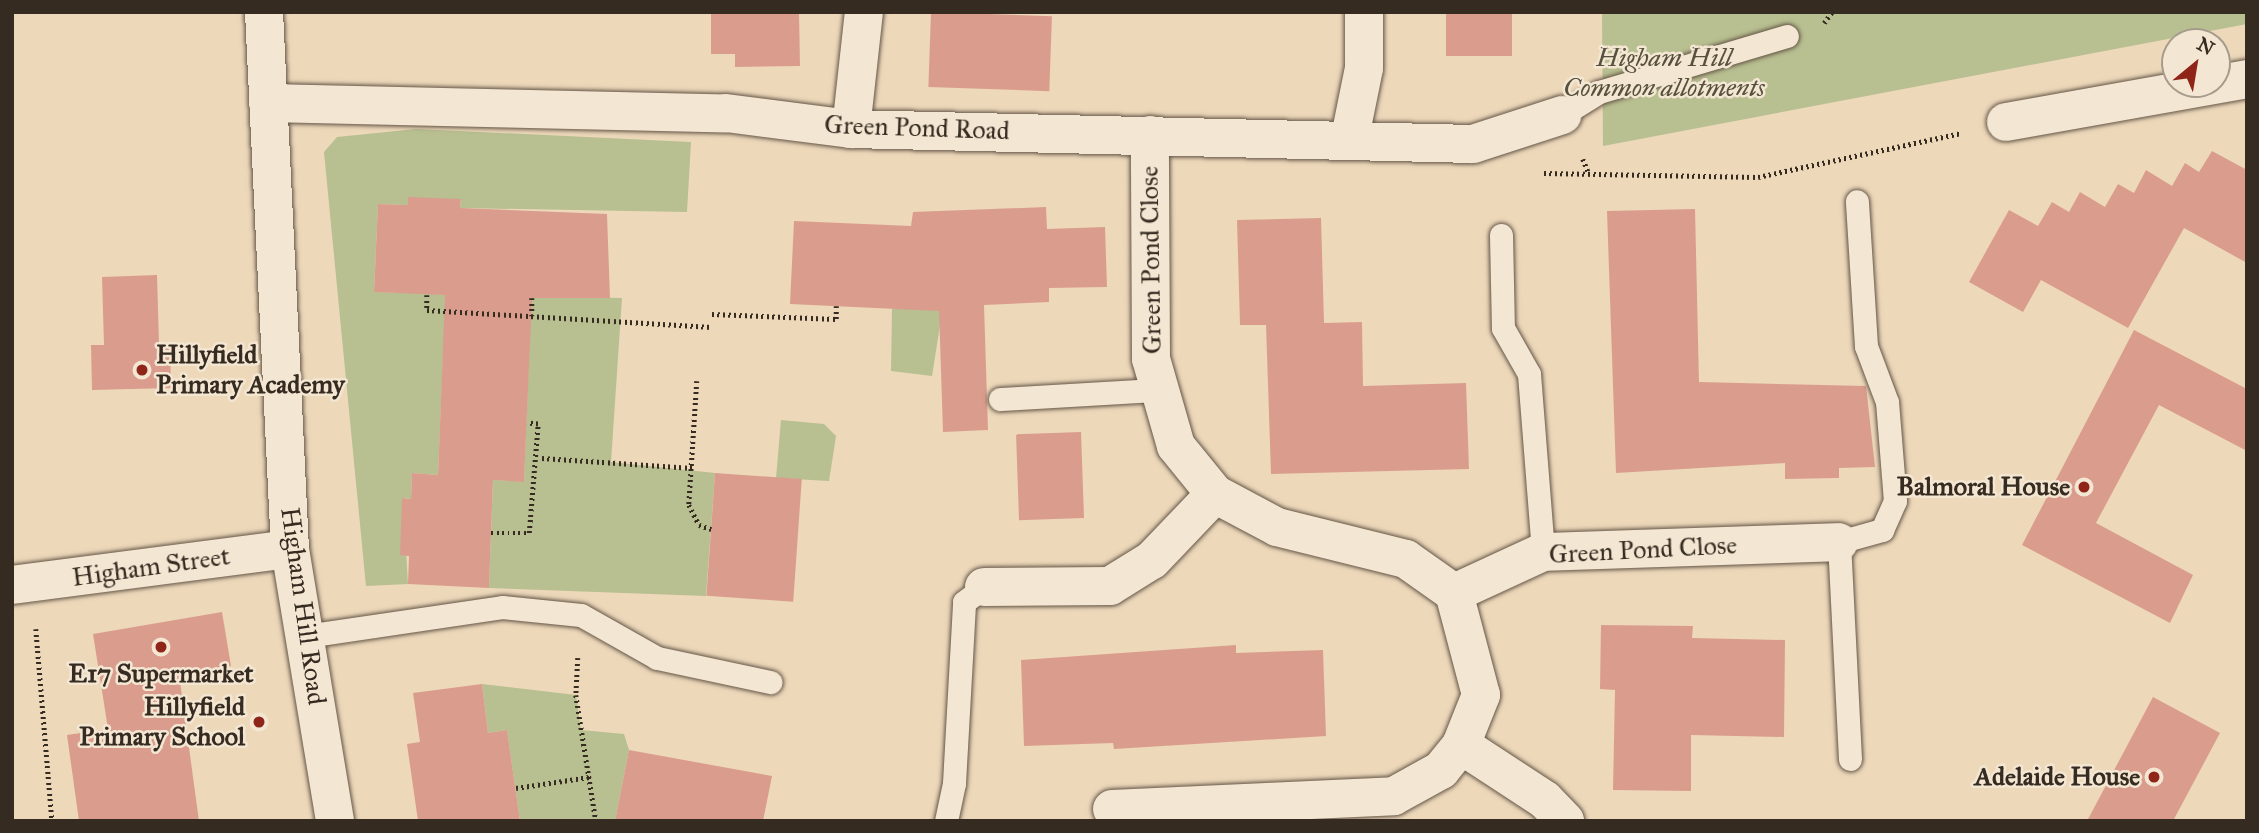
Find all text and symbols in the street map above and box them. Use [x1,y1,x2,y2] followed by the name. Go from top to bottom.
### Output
[2161,28,2231,98] north arrow
[2193,32,2218,60] text: N
[1563,42,1765,104] park label: Higham Hill Common allotments
[824,109,1010,147] street label: Green Pond Road
[1134,166,1168,354] street label: Green Pond Close
[156,339,345,400] place label: Hillyfield Primary Academy
[134,362,150,378] marker: Hillyfield Primary Academy
[1897,471,2070,503] place label: Balmoral House
[2076,479,2092,495] marker: Balmoral House
[274,505,332,707] street label: Higham Hill Road
[1548,529,1738,571] street label: Green Pond Close
[70,540,232,594] street label: Higham Street
[153,639,169,655] marker: E17 Supermarket
[68,658,254,690] place label: E17 Supermarket
[79,691,245,752] place label: Hillyfield Primary School
[251,714,267,730] marker: Hillyfield Primary School
[1975,761,2140,793] place label: Adelaide House
[2146,769,2162,785] marker: Adelaide House

